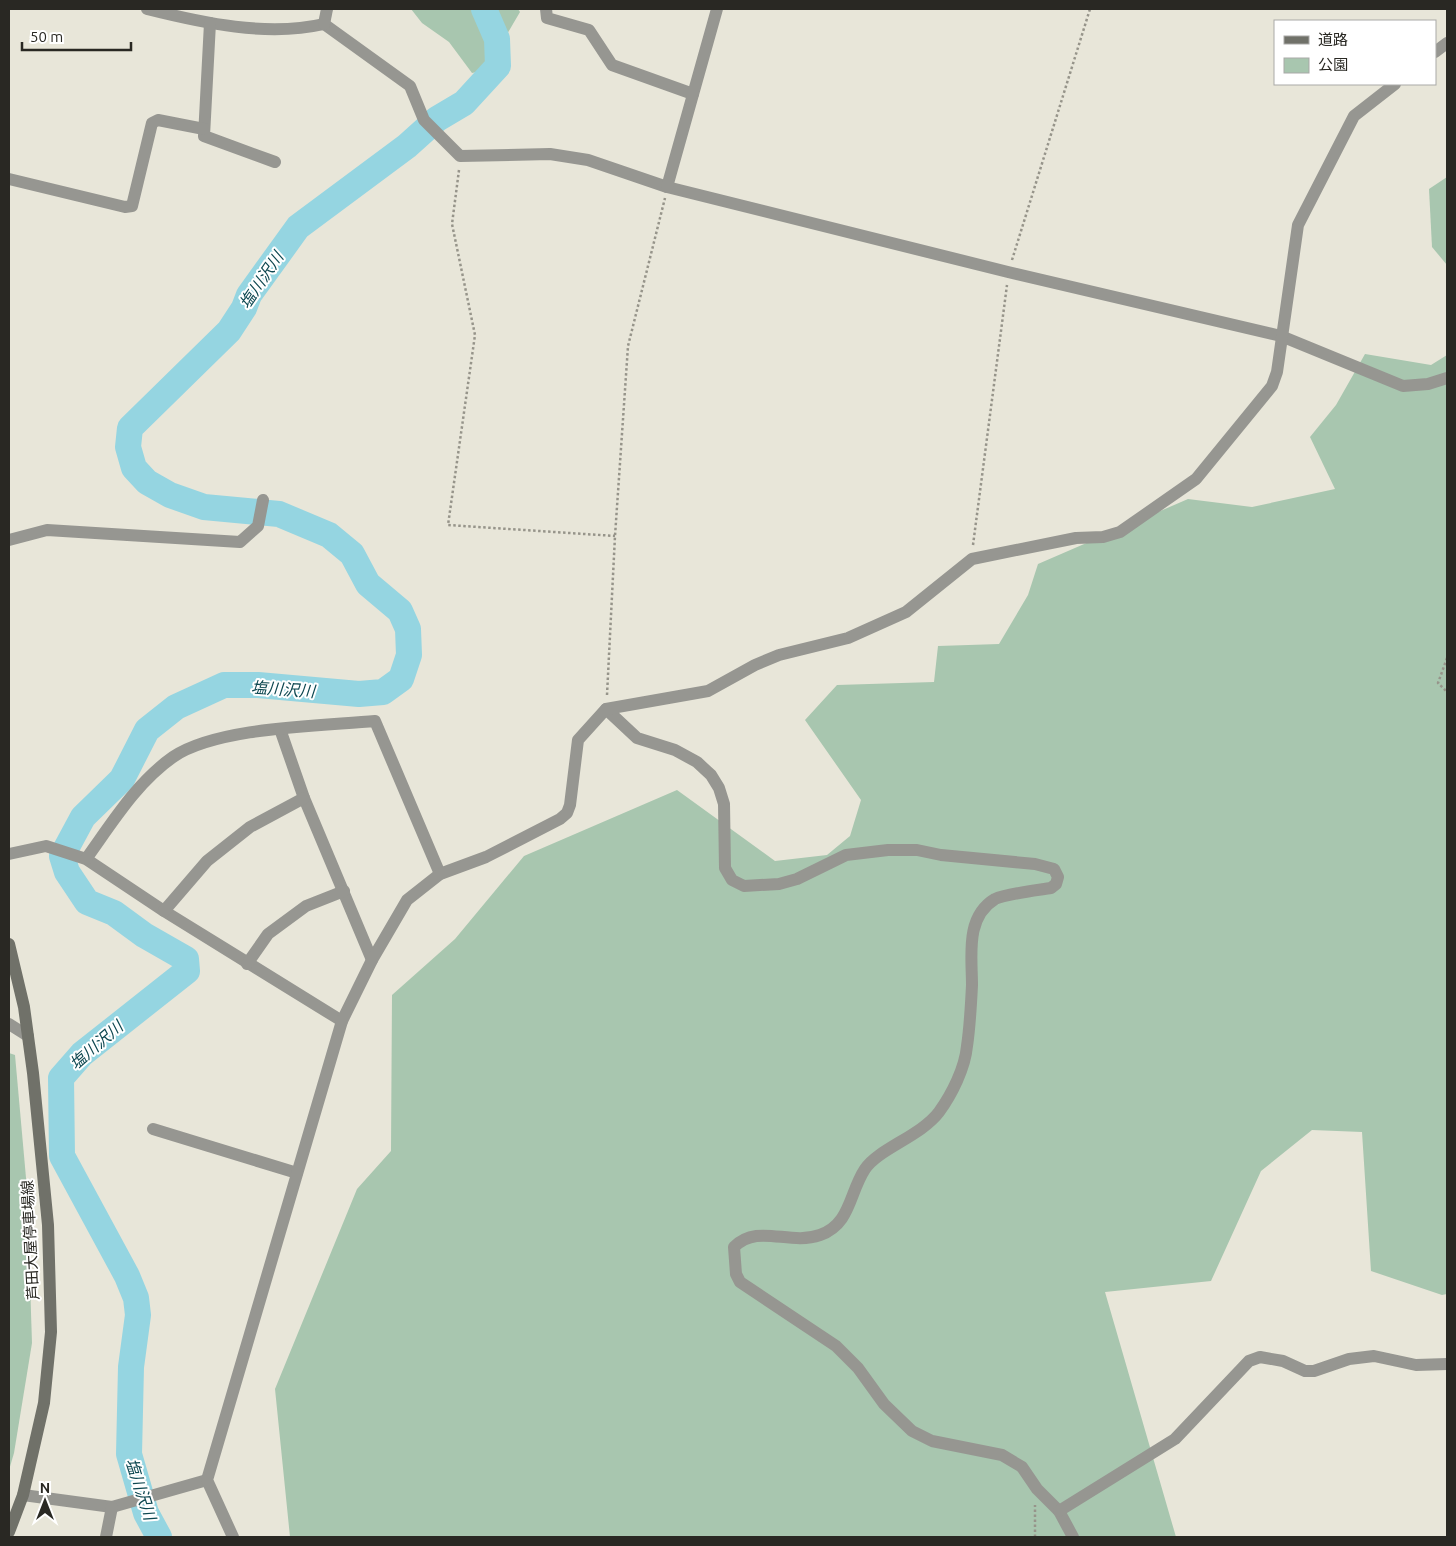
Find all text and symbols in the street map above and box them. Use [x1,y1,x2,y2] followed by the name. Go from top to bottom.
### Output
[22,20,131,52] scale bar
[1274,20,1436,85] legend
[30,28,63,45] text: 50 m
[1318,31,1348,48] text: 道路
[1318,56,1348,73] text: 公園
[236,247,287,312] water label: 塩川沢川
[250,678,318,700] water label: 塩川沢川
[66,1016,128,1073] water label: 塩川沢川
[18,1180,42,1300] street label: 芦田大屋停車場線
[123,1456,160,1524] water label: 塩川沢川
[20,1476,70,1526] north arrow
[40,1480,50,1496] text: N

